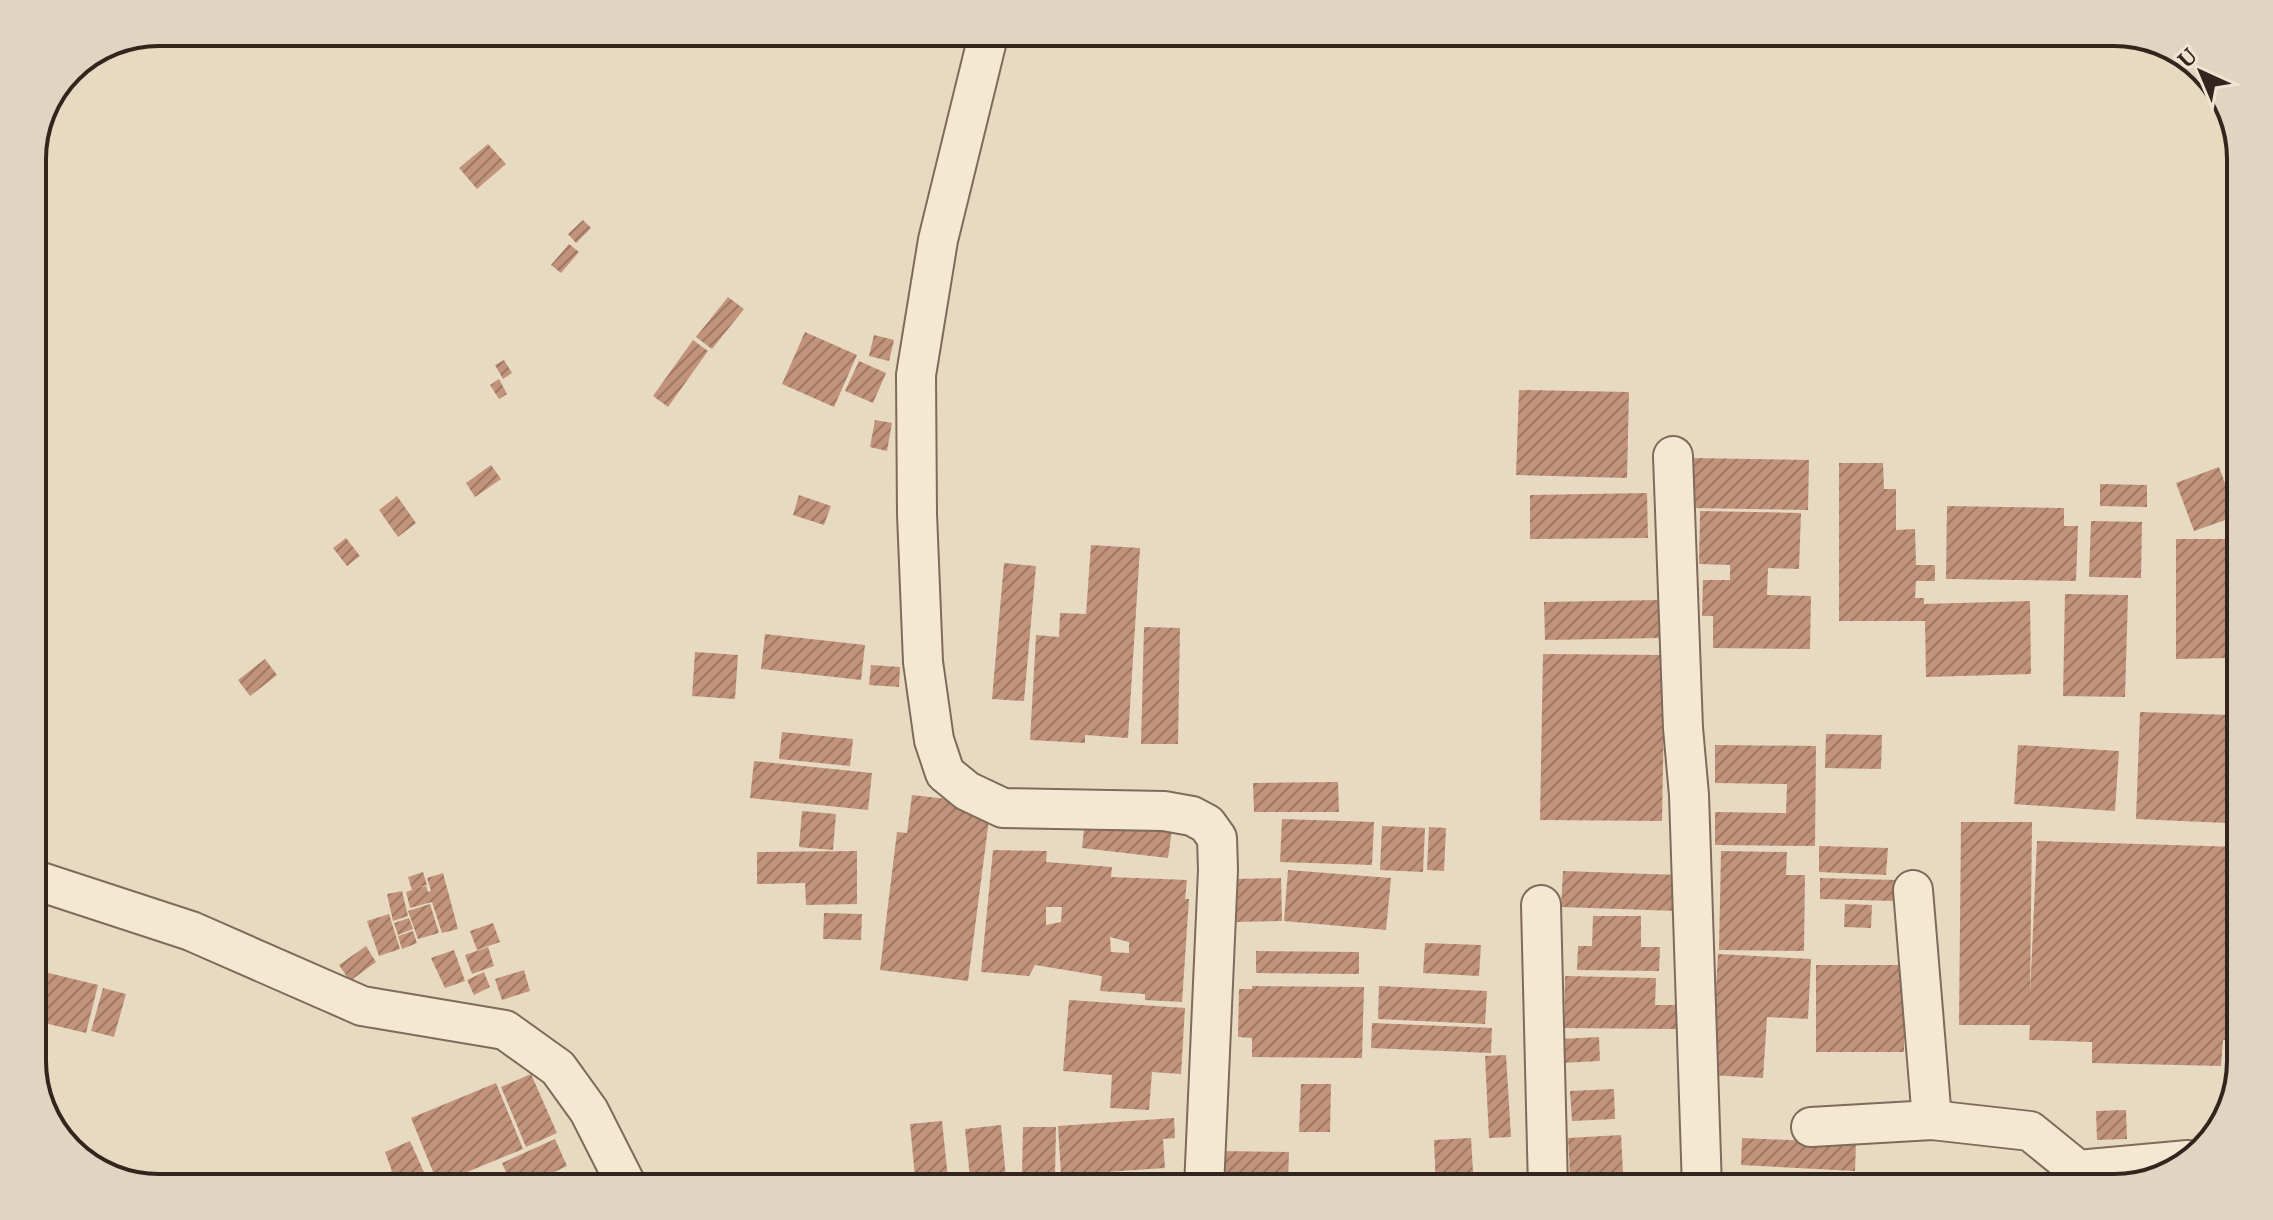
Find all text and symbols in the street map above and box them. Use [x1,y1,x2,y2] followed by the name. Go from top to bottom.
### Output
[2161,32,2241,112] north arrow
[2171,41,2203,74] text: U

